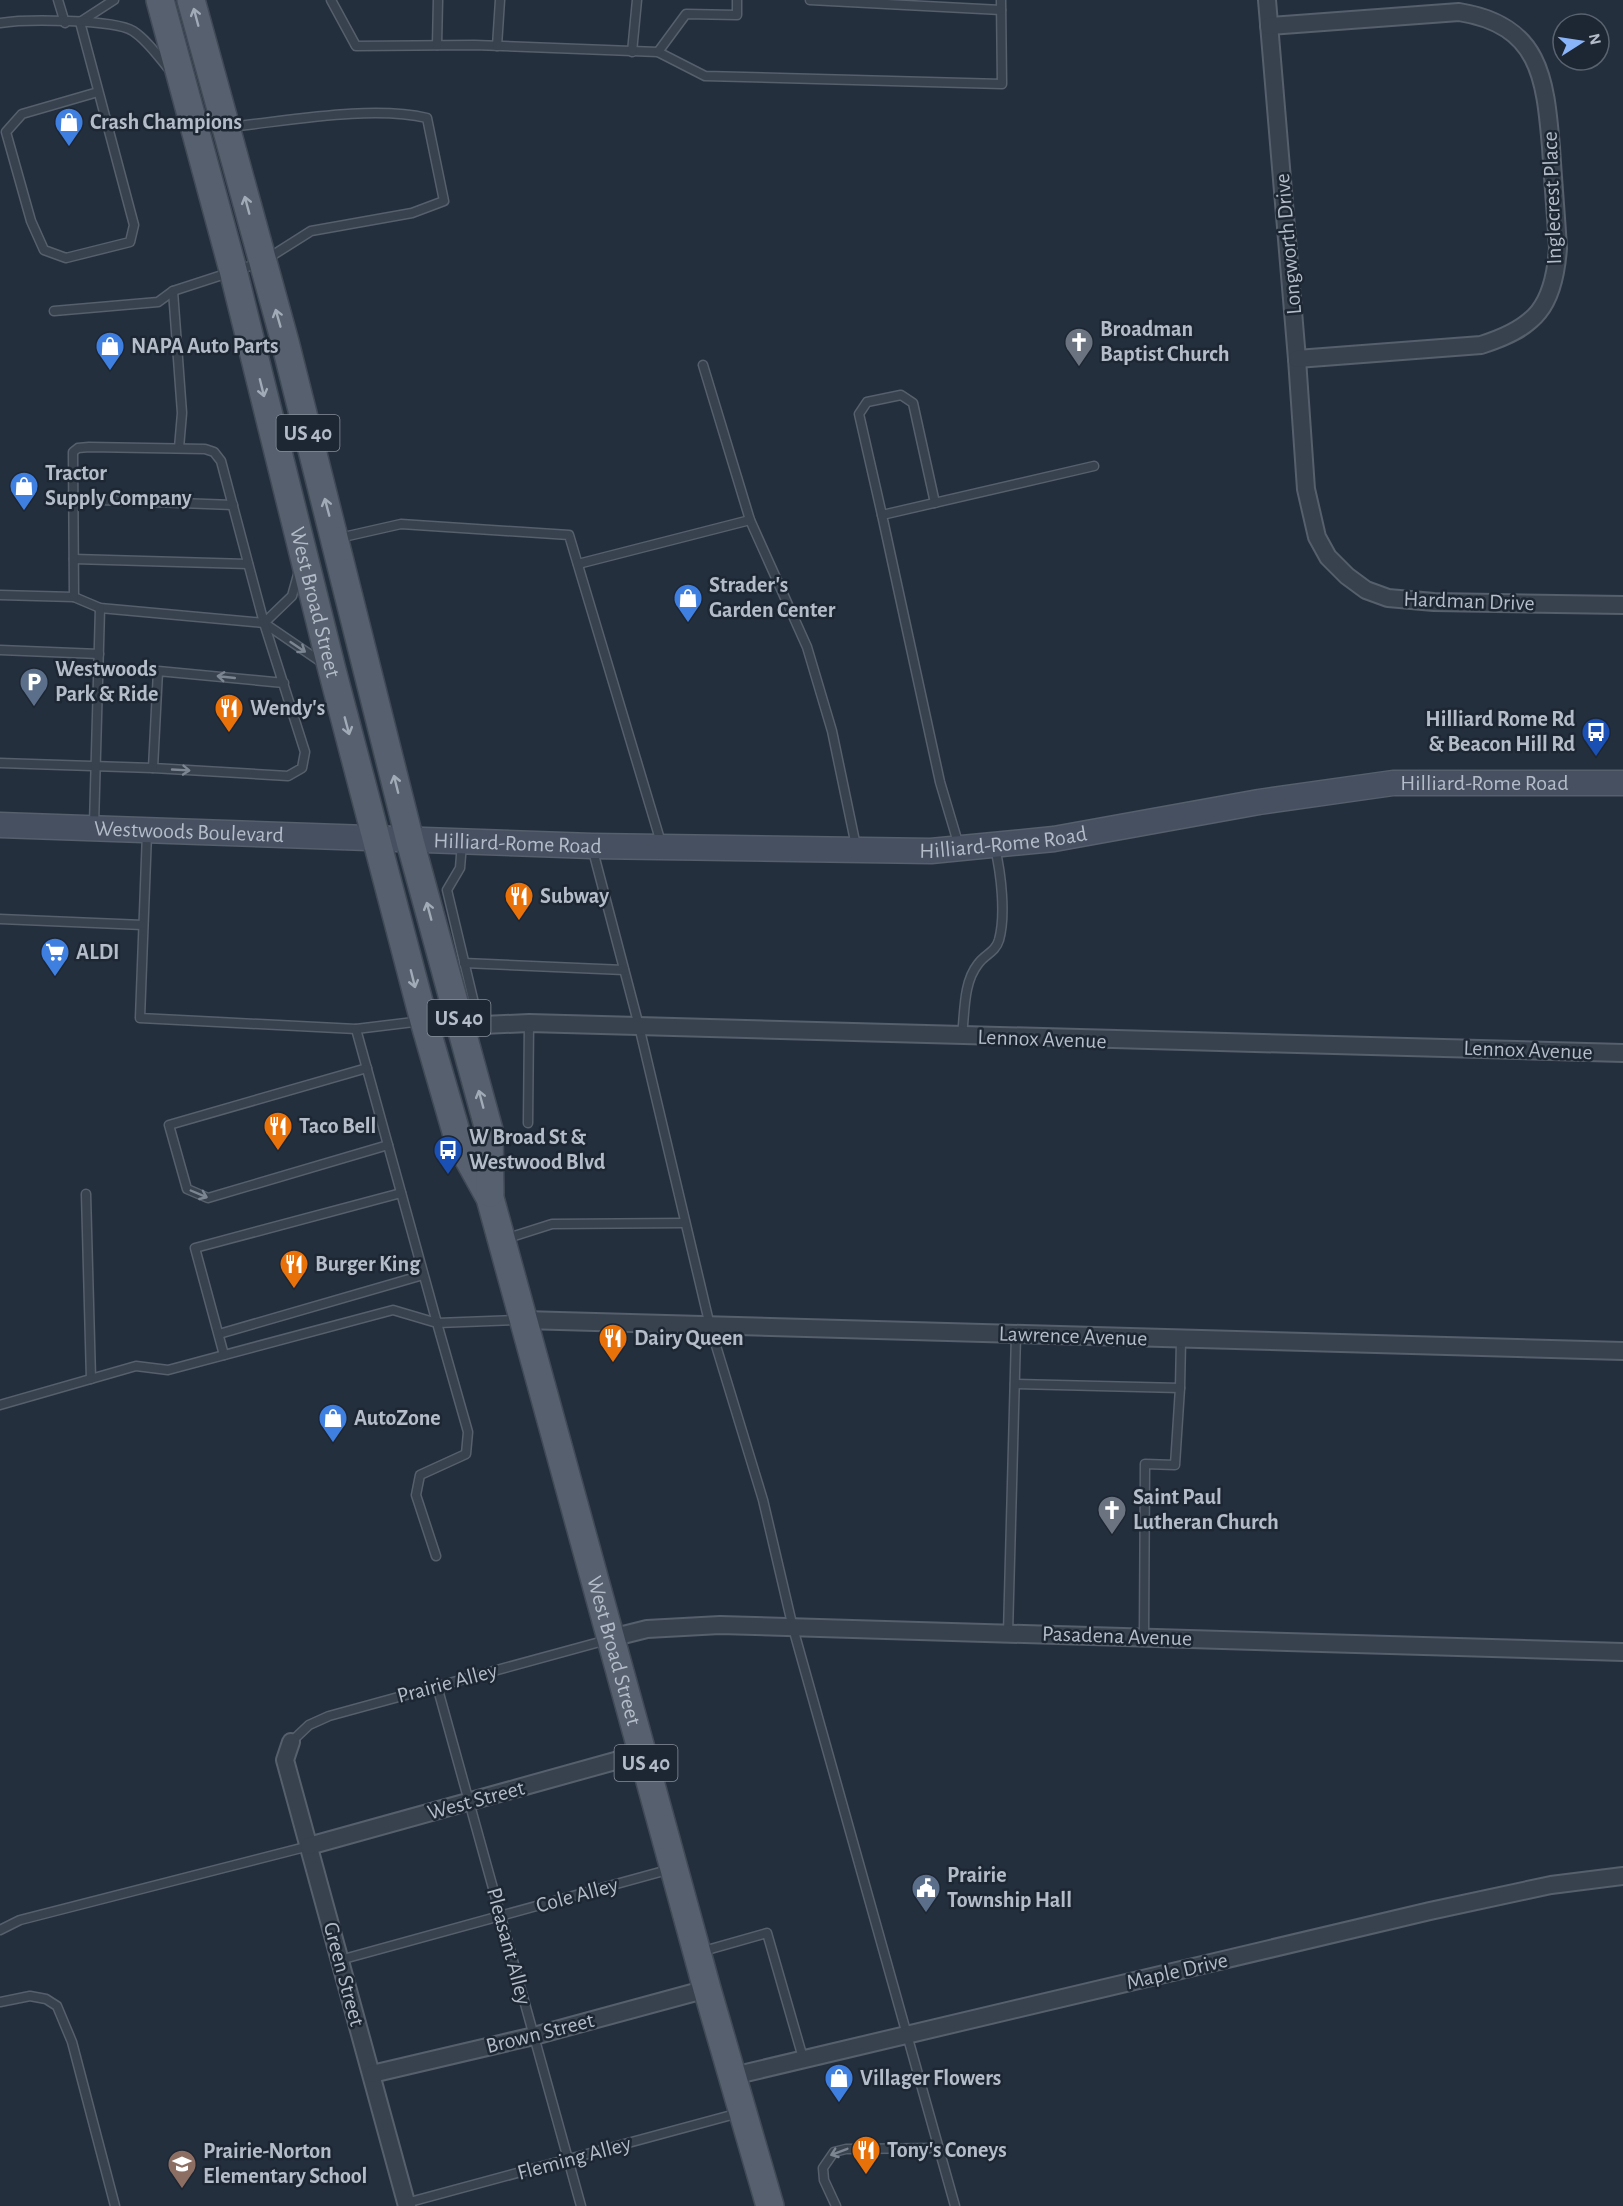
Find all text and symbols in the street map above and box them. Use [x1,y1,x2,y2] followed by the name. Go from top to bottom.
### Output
[189,8,201,27] one-way arrow
[1551,12,1611,72] north arrow
[1586,32,1604,46] text: N
[53,106,85,148] shop icon: Crash Champions
[90,111,242,133] place label: Crash Champions
[1539,131,1565,265] street label: Inglecrest Place
[1271,173,1305,315] street label: Longworth Drive
[241,196,252,215] one-way arrow
[272,309,283,328] one-way arrow
[1100,318,1229,365] place label: Broadman Baptist Church
[1063,326,1095,368] church icon: Broadman Baptist Church
[94,330,126,372] shop icon: NAPA Auto Parts
[131,335,278,357] place label: NAPA Auto Parts
[257,378,269,397] one-way arrow
[276,415,340,451] road number: US 40
[45,462,192,510] place label: Tractor Supply Company
[8,470,40,512] shop icon: Tractor Supply Company
[321,498,333,517] one-way arrow
[286,525,345,680] street label: West Broad Street
[709,574,836,621] place label: Strader's Garden Center
[672,582,704,624] shop icon: Strader's Garden Center
[1403,588,1535,614] street label: Hardman Drive
[289,641,306,653] one-way arrow
[55,658,158,705] place label: Westwoods Park & Ride
[18,666,50,708] parking icon: Westwoods Park & Ride
[216,672,236,683] one-way arrow
[213,692,245,734] restaurant icon: Wendy's
[250,697,325,720] place label: Wendy's
[1425,708,1575,755] place label: Hilliard Rome Rd & Beacon Hill Rd
[342,716,353,735] one-way arrow
[1580,716,1612,758] bus stop icon: Hilliard Rome Rd & Beacon Hill Rd
[171,764,191,775] one-way arrow
[1400,772,1569,794] street label: Hilliard-Rome Road
[390,774,402,793] one-way arrow
[94,817,284,846] street label: Westwoods Boulevard
[919,822,1089,862] street label: Hilliard-Rome Road
[433,829,602,857] street label: Hilliard-Rome Road
[503,880,535,922] restaurant icon: Subway
[540,885,609,908] place label: Subway
[423,902,434,921] one-way arrow
[39,936,71,978] supermarket icon: ALDI
[76,941,120,963] place label: ALDI
[408,969,420,988] one-way arrow
[428,1000,490,1036] road number: US 40
[977,1026,1107,1052] street label: Lennox Avenue
[1463,1037,1593,1063] street label: Lennox Avenue
[474,1090,486,1109] one-way arrow
[262,1110,294,1152] restaurant icon: Taco Bell
[299,1115,376,1137] place label: Taco Bell
[469,1126,606,1173] place label: W Broad St & Westwood Blvd
[432,1134,464,1176] bus stop icon: W Broad St & Westwood Blvd
[190,1189,208,1200] one-way arrow
[278,1248,310,1290] restaurant icon: Burger King
[315,1253,421,1275] place label: Burger King
[597,1322,629,1364] restaurant icon: Dairy Queen
[998,1322,1148,1350] street label: Lawrence Avenue
[634,1327,744,1350] place label: Dairy Queen
[317,1402,349,1444] shop icon: AutoZone
[354,1407,441,1429] place label: AutoZone
[1133,1486,1279,1533] place label: Saint Paul Lutheran Church
[1096,1494,1128,1536] church icon: Saint Paul Lutheran Church
[583,1573,645,1728] street label: West Broad Street
[1042,1622,1192,1650] street label: Pasadena Avenue
[394,1659,500,1707] street label: Prairie Alley
[614,1745,678,1781] road number: US 40
[425,1777,527,1823] street label: West Street
[947,1864,1072,1911] place label: Prairie Township Hall
[910,1872,942,1914] public building icon: Prairie Township Hall
[534,1873,621,1917] street label: Cole Alley
[483,1885,535,2008] street label: Pleasant Alley
[320,1920,368,2028] street label: Green Street
[1124,1949,1230,1993] street label: Maple Drive
[484,2009,596,2057] street label: Brown Street
[823,2062,855,2104] shop icon: Villager Flowers
[860,2067,1001,2089] place label: Villager Flowers
[515,2132,634,2184] street label: Fleming Alley
[850,2134,882,2176] restaurant icon: Tony's Coneys
[887,2139,1007,2162] place label: Tony's Coneys
[203,2140,367,2188] place label: Prairie-Norton Elementary School
[166,2148,198,2190] school or university icon: Prairie-Norton Elementary School
[830,2148,849,2159] one-way arrow

